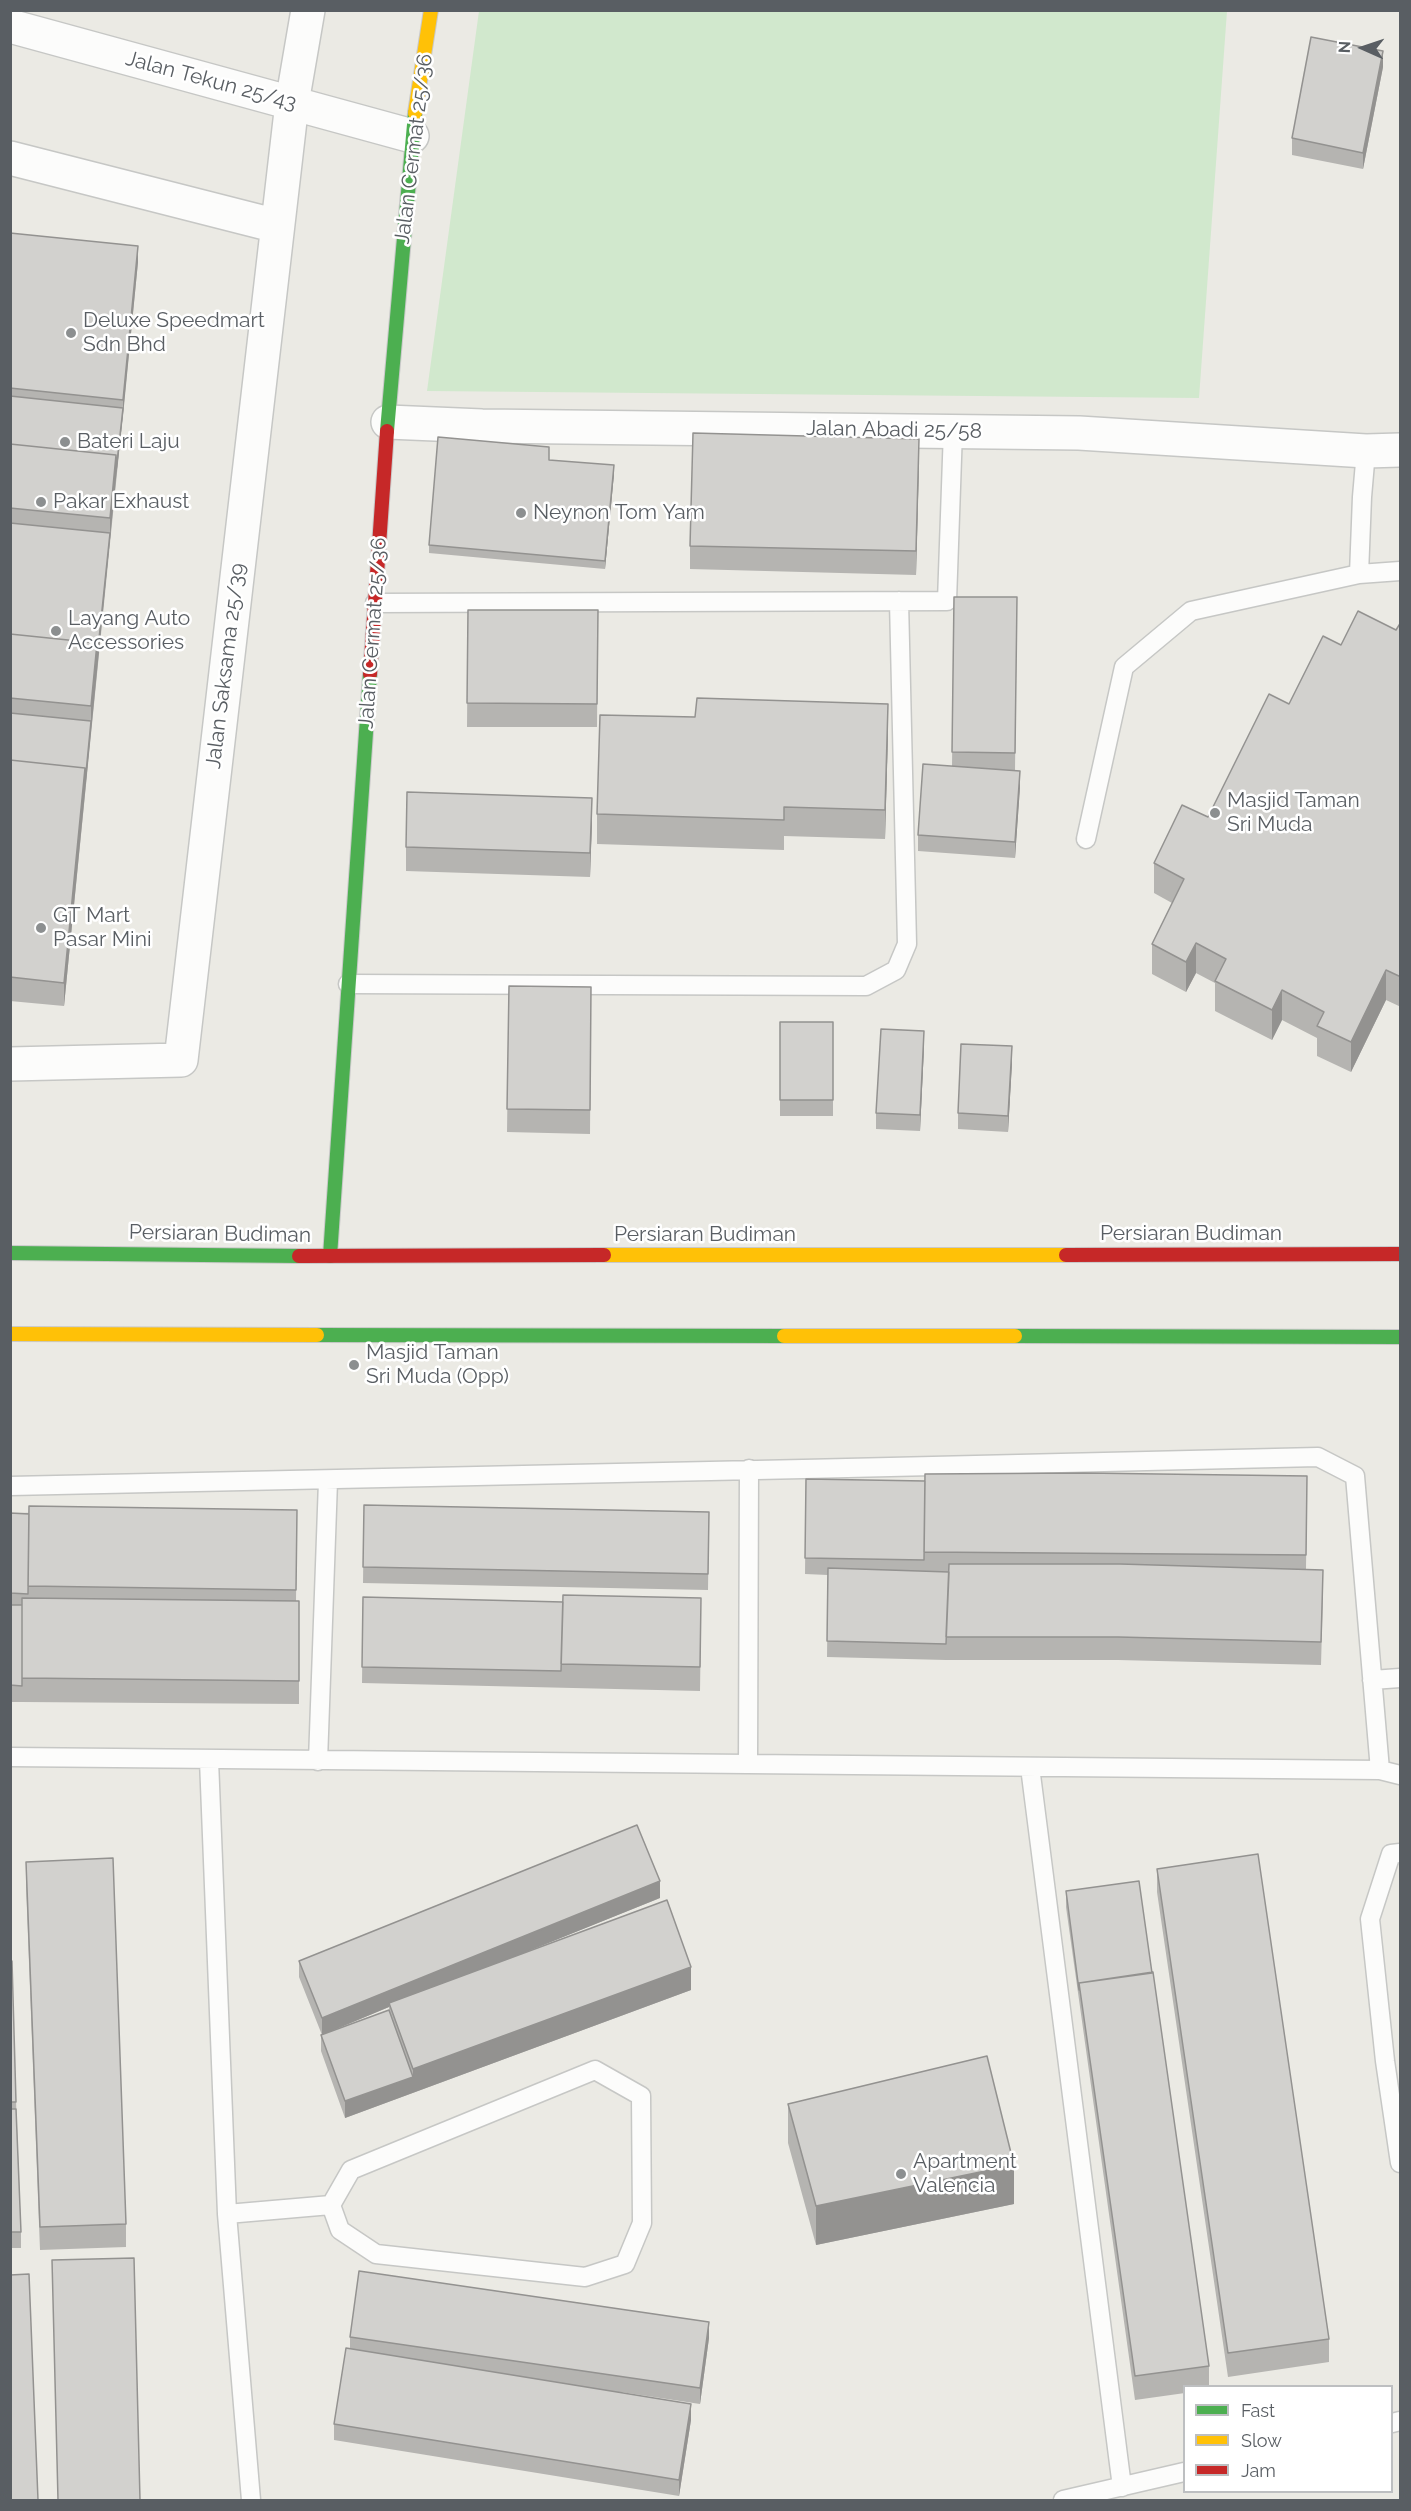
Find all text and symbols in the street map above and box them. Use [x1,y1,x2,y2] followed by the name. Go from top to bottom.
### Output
[1333,18,1393,78] north arrow
[1335,40,1354,54] text: N
[123,46,299,116] street label: Jalan Tekun 25/43
[390,52,438,246] street label: Jalan Cermat 25/36
[83,308,265,358] place label: Deluxe Speedmart Sdn Bhd
[64,326,78,340] marker: Deluxe Speedmart Sdn Bhd
[806,416,982,444] street label: Jalan Abadi 25/58
[77,429,180,455] place label: Bateri Laju
[58,435,72,449] marker: Bateri Laju
[53,489,189,515] place label: Pakar Exhaust
[34,495,48,509] marker: Pakar Exhaust
[533,500,705,526] place label: Neynon Tom Yam
[514,506,528,520] marker: Neynon Tom Yam
[354,537,392,729] street label: Jalan Cermat 25/36
[201,562,251,770] street label: Jalan Saksama 25/39
[68,606,190,656] place label: Layang Auto Accessories
[49,624,63,638] marker: Layang Auto Accessories
[1227,788,1360,838] place label: Masjid Taman Sri Muda
[1208,806,1222,820] marker: Masjid Taman Sri Muda
[53,903,152,953] place label: GT Mart Pasar Mini
[34,921,48,935] marker: GT Mart Pasar Mini
[129,1220,311,1248] street label: Persiaran Budiman
[1100,1221,1282,1247] street label: Persiaran Budiman
[614,1222,796,1248] street label: Persiaran Budiman
[366,1340,509,1390] place label: Masjid Taman Sri Muda (Opp)
[347,1358,361,1372] marker: Masjid Taman Sri Muda (Opp)
[913,2149,1017,2199] place label: Apartment Valencia
[894,2167,908,2181] marker: Apartment Valencia
[1183,2385,1393,2493] legend
[1241,2400,1275,2421] text: Fast
[1241,2430,1282,2451] text: Slow
[1241,2460,1276,2481] text: Jam

